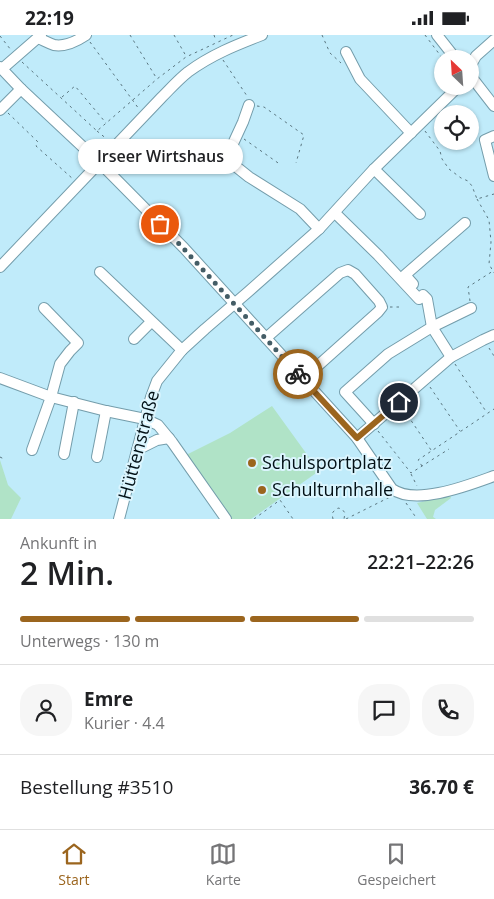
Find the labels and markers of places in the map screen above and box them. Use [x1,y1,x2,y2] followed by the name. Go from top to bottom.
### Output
[78,139,242,174] callout: Irseer Wirtshaus
[139,203,181,245] pin
[378,381,420,423] pin
[262,450,392,474] place label: Schulsportplatz
[246,457,258,469] marker: Schulsportplatz
[272,477,393,501] place label: Schulturnhalle
[256,484,268,496] marker: Schulturnhalle

